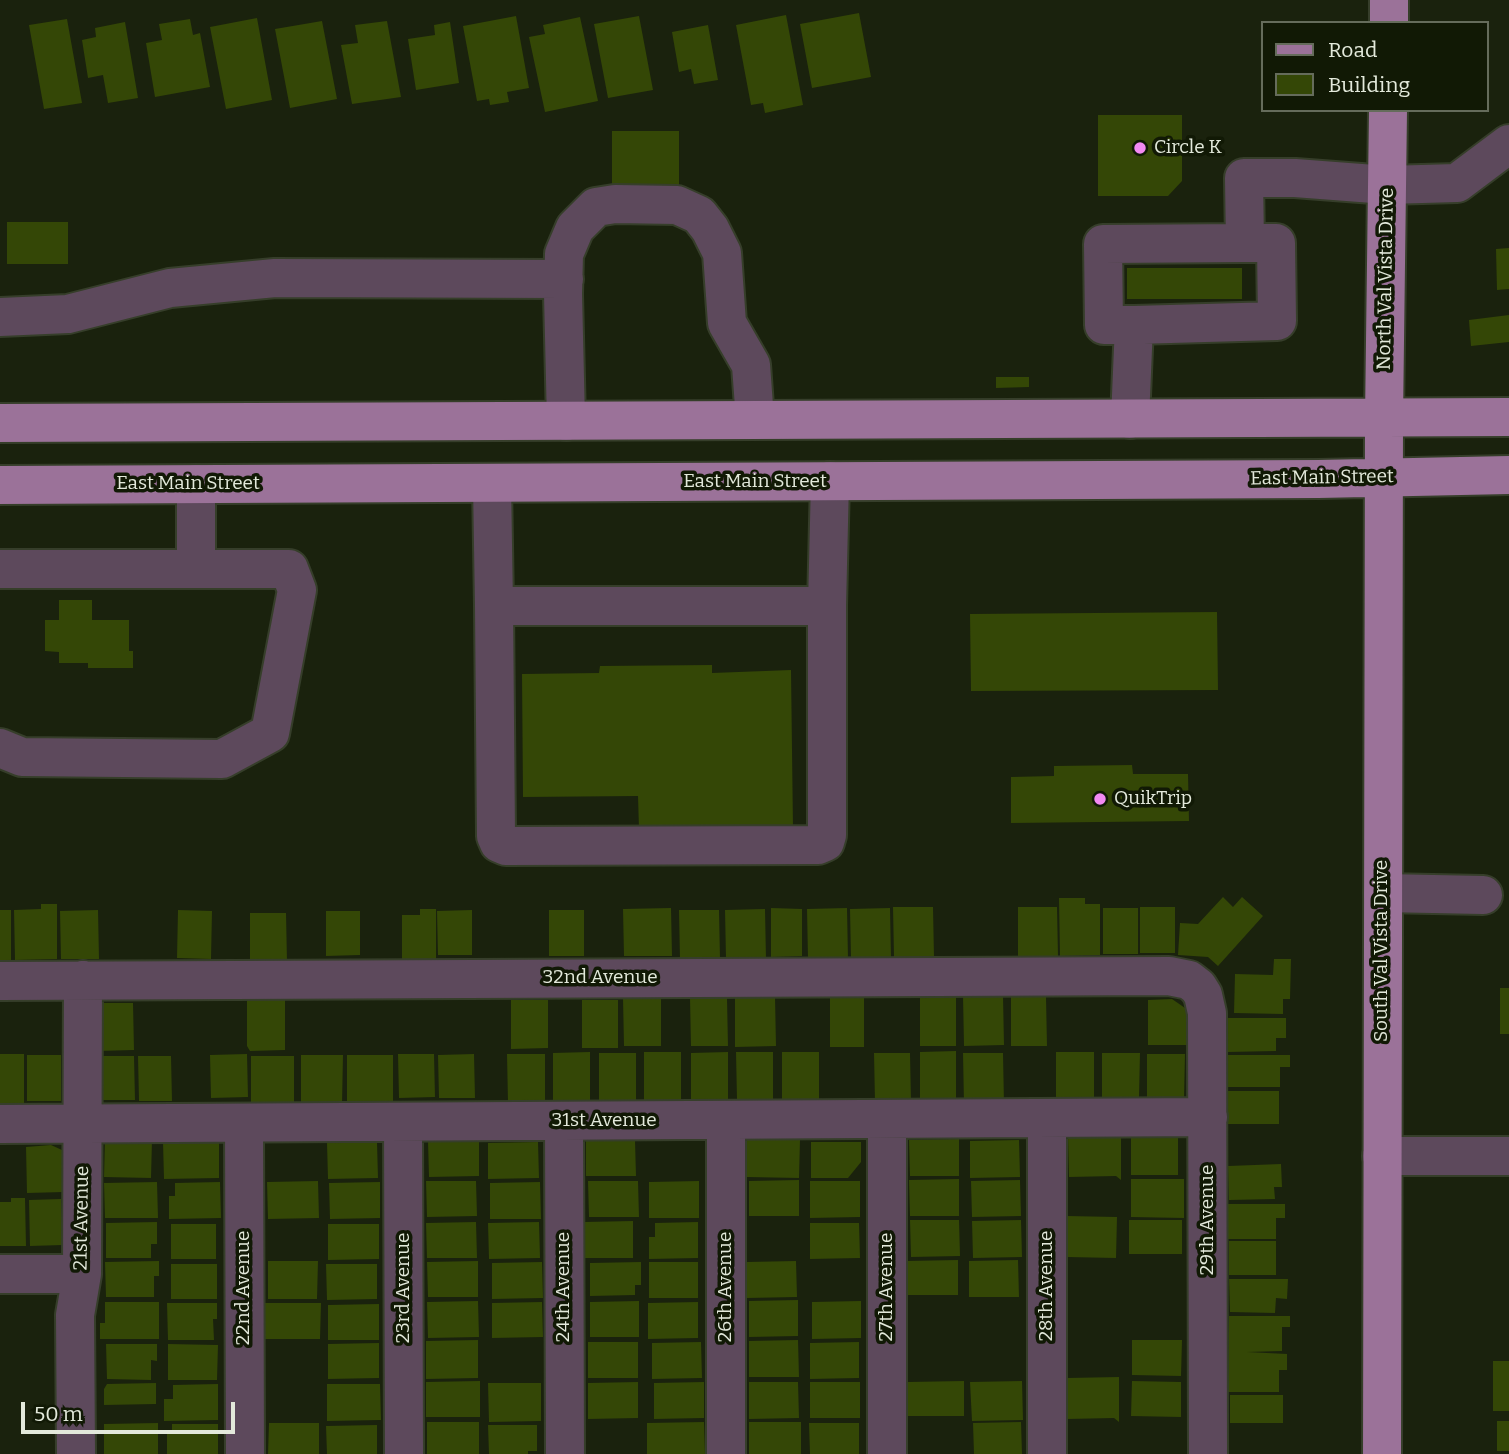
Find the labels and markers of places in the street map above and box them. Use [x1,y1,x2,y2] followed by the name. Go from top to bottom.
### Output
[1154,137,1222,159] place label: Circle K
[1132,140,1148,156] marker: Circle K
[1114,788,1192,810] place label: QuikTrip
[1092,791,1108,807] marker: QuikTrip

